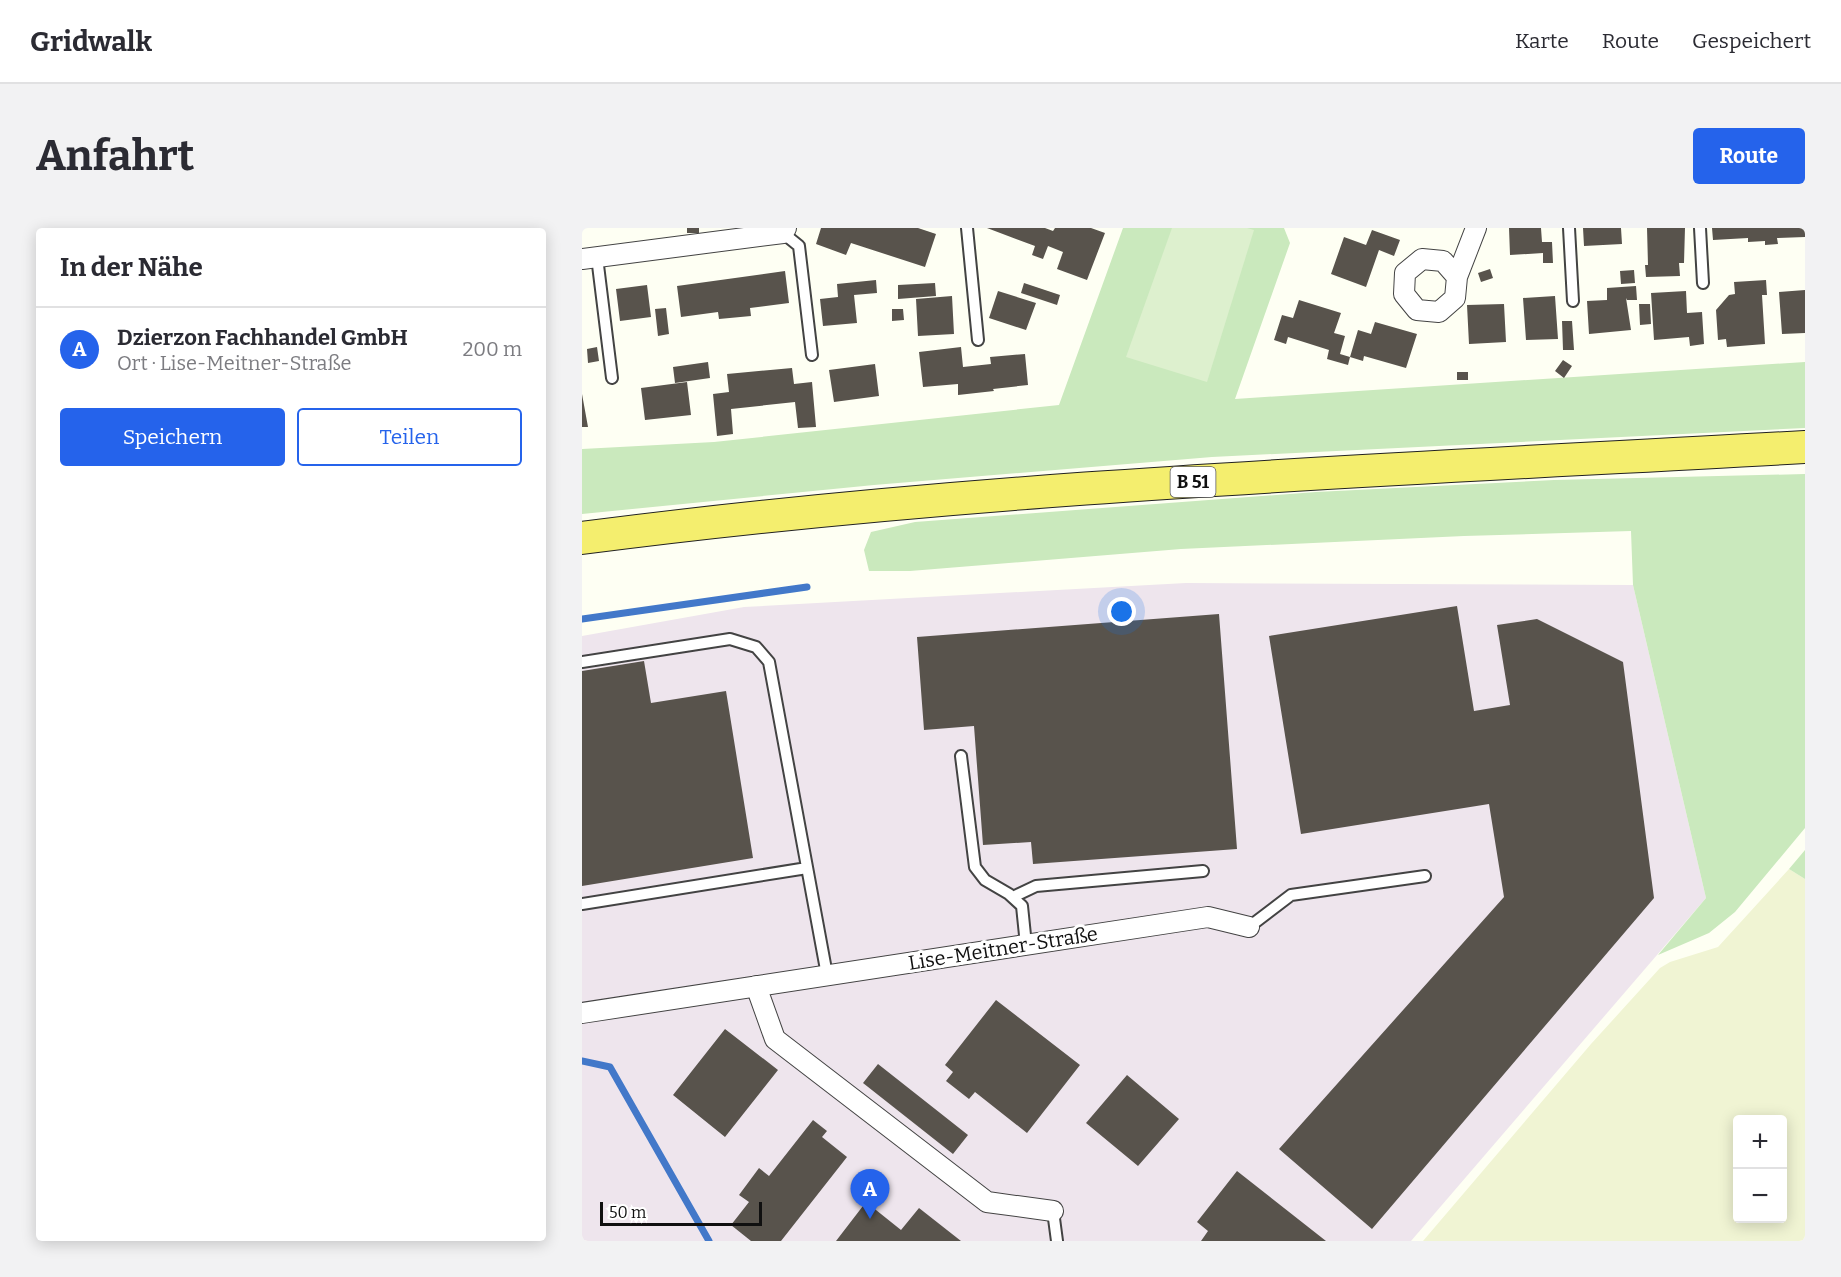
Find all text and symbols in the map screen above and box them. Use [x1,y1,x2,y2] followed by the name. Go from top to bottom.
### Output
[30,25,152,58] text: Gridwalk
[1515,28,1569,54] text: Karte
[1602,28,1659,54] text: Route
[1692,28,1811,54] text: Gespeichert
[1693,128,1805,184] button: Route
[36,131,194,181] text: Anfahrt
[60,252,203,283] text: In der Nähe
[117,324,408,351] text: Dzierzon Fachhandel GmbH
[72,337,87,361] text: A
[462,337,522,361] text: 200 m
[117,351,351,375] text: Ort · Lise-Meitner-Straße
[60,408,285,466] button: Speichern
[297,408,522,466] button: Teilen
[1170,467,1216,497] road number: B 51
[1107,597,1136,626] your location
[907,921,1099,975] street label: Lise-Meitner-Straße
[1733,1115,1787,1223] map controls
[1733,1115,1787,1169] button: +
[1733,1169,1787,1223] button: −
[850,1170,890,1219] pin: A
[600,1199,762,1226] scale bar
[609,1203,646,1222] text: 50 m

